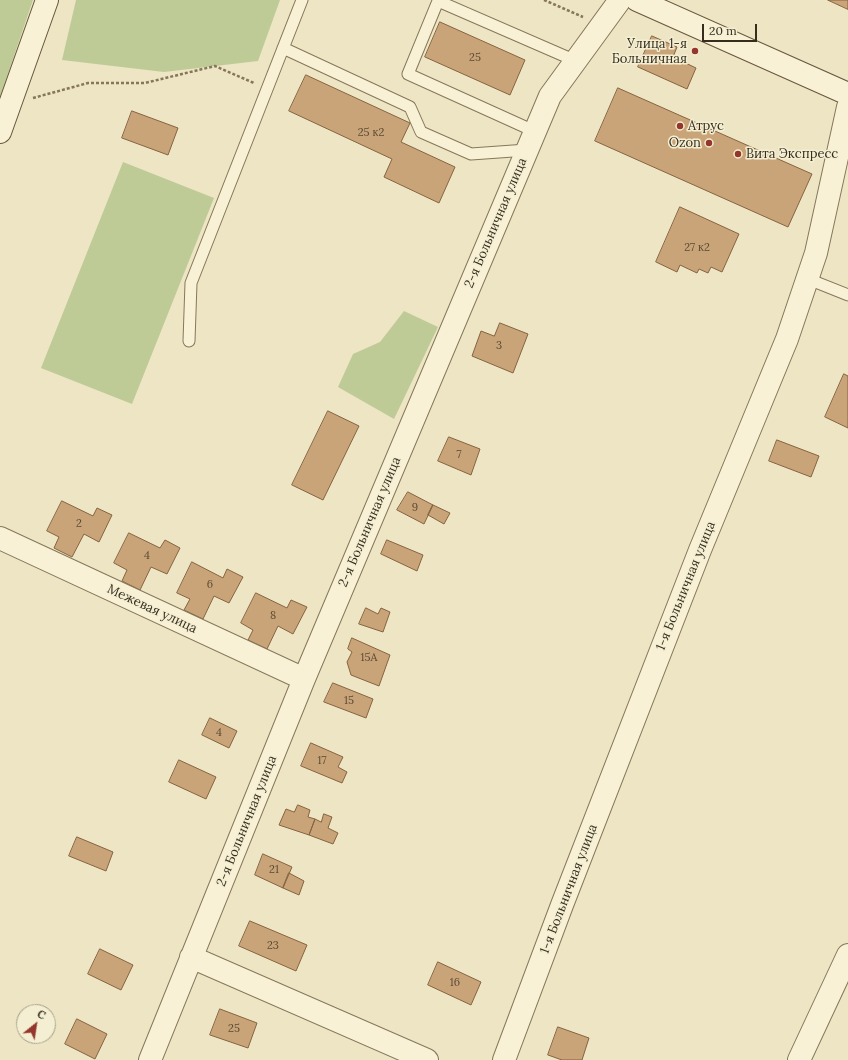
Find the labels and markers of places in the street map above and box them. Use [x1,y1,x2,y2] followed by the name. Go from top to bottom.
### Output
[612,36,687,67] place label: Улица 1-я Больничная
[690,46,700,56] marker: Улица 1-я Больничная
[688,118,724,134] place label: Атрус
[675,121,685,131] marker: Атрус
[669,135,701,151] place label: Ozon
[704,138,714,148] marker: Ozon
[746,146,838,162] place label: Вита Экспресс
[733,149,743,159] marker: Вита Экспресс

